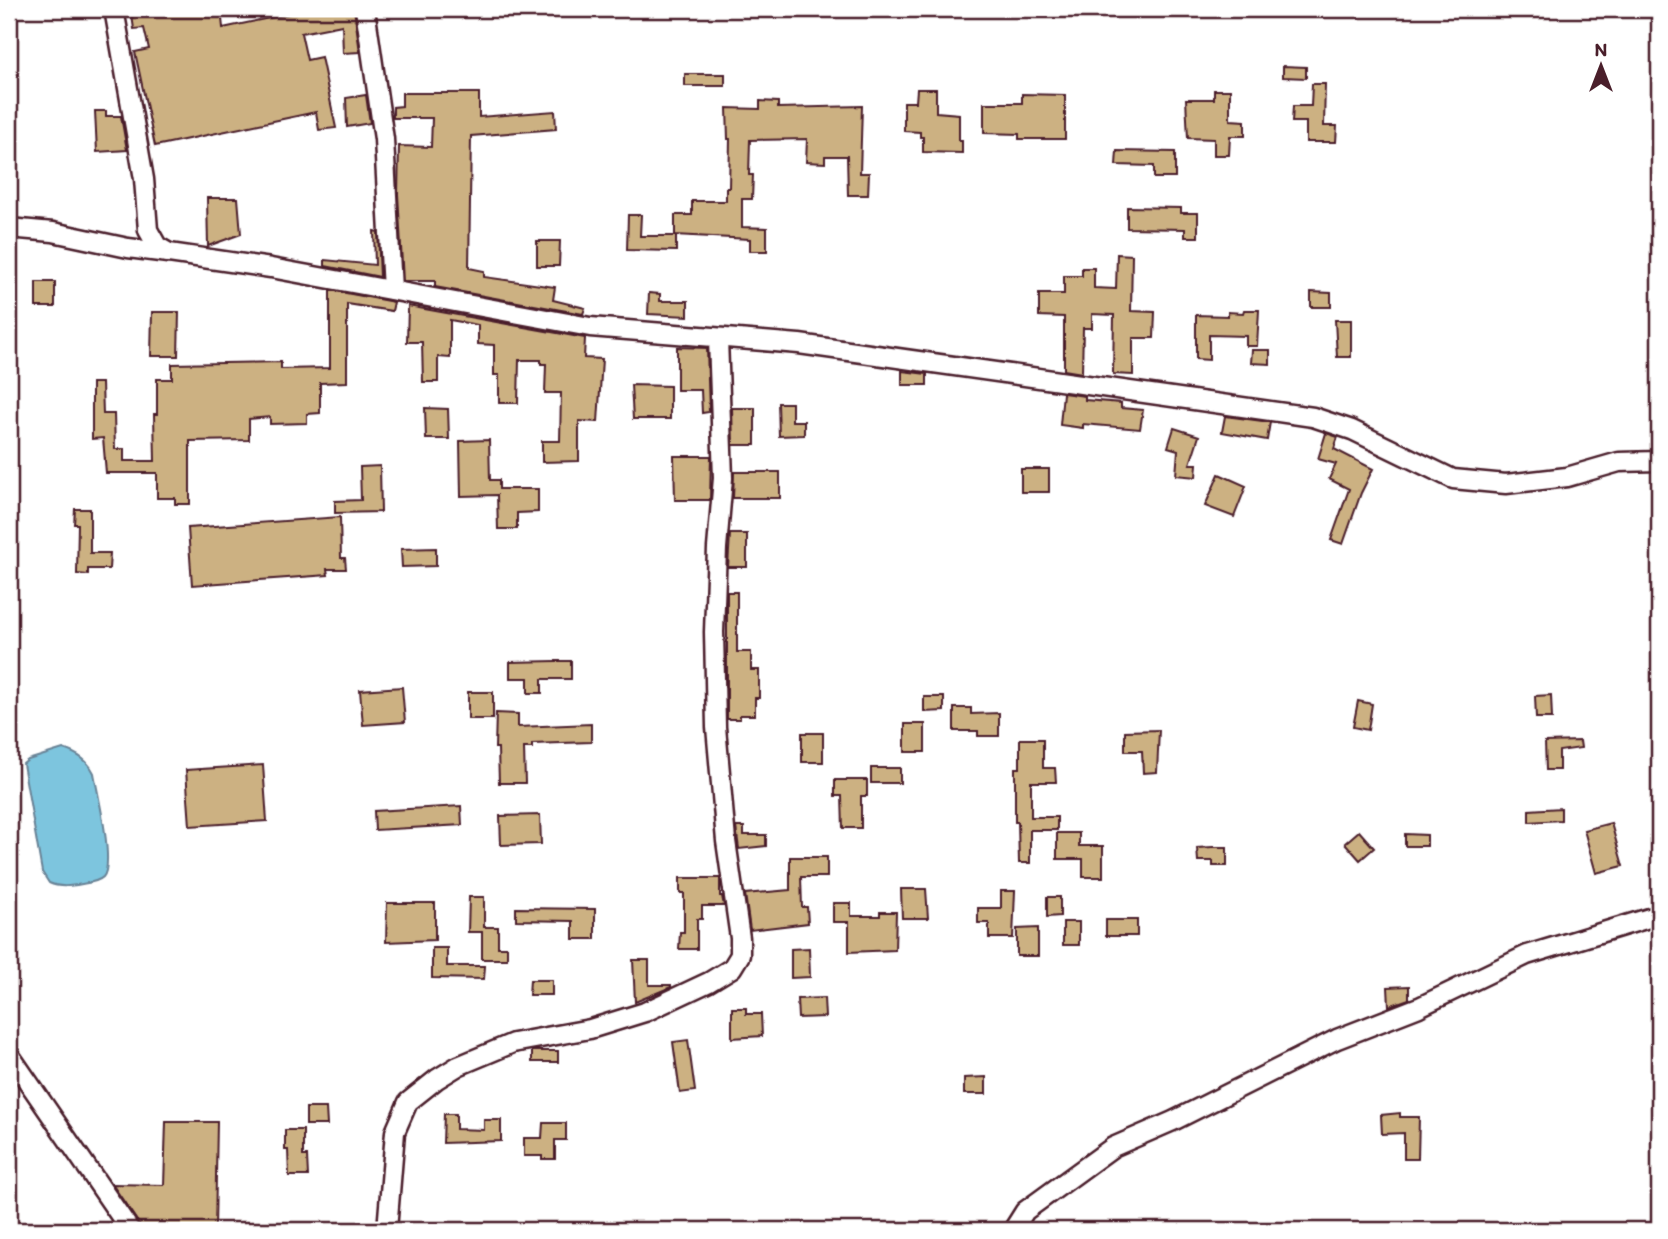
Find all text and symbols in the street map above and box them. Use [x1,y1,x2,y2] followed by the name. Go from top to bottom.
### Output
[1566,32,1636,102] north arrow
[1595,38,1607,61] text: N

